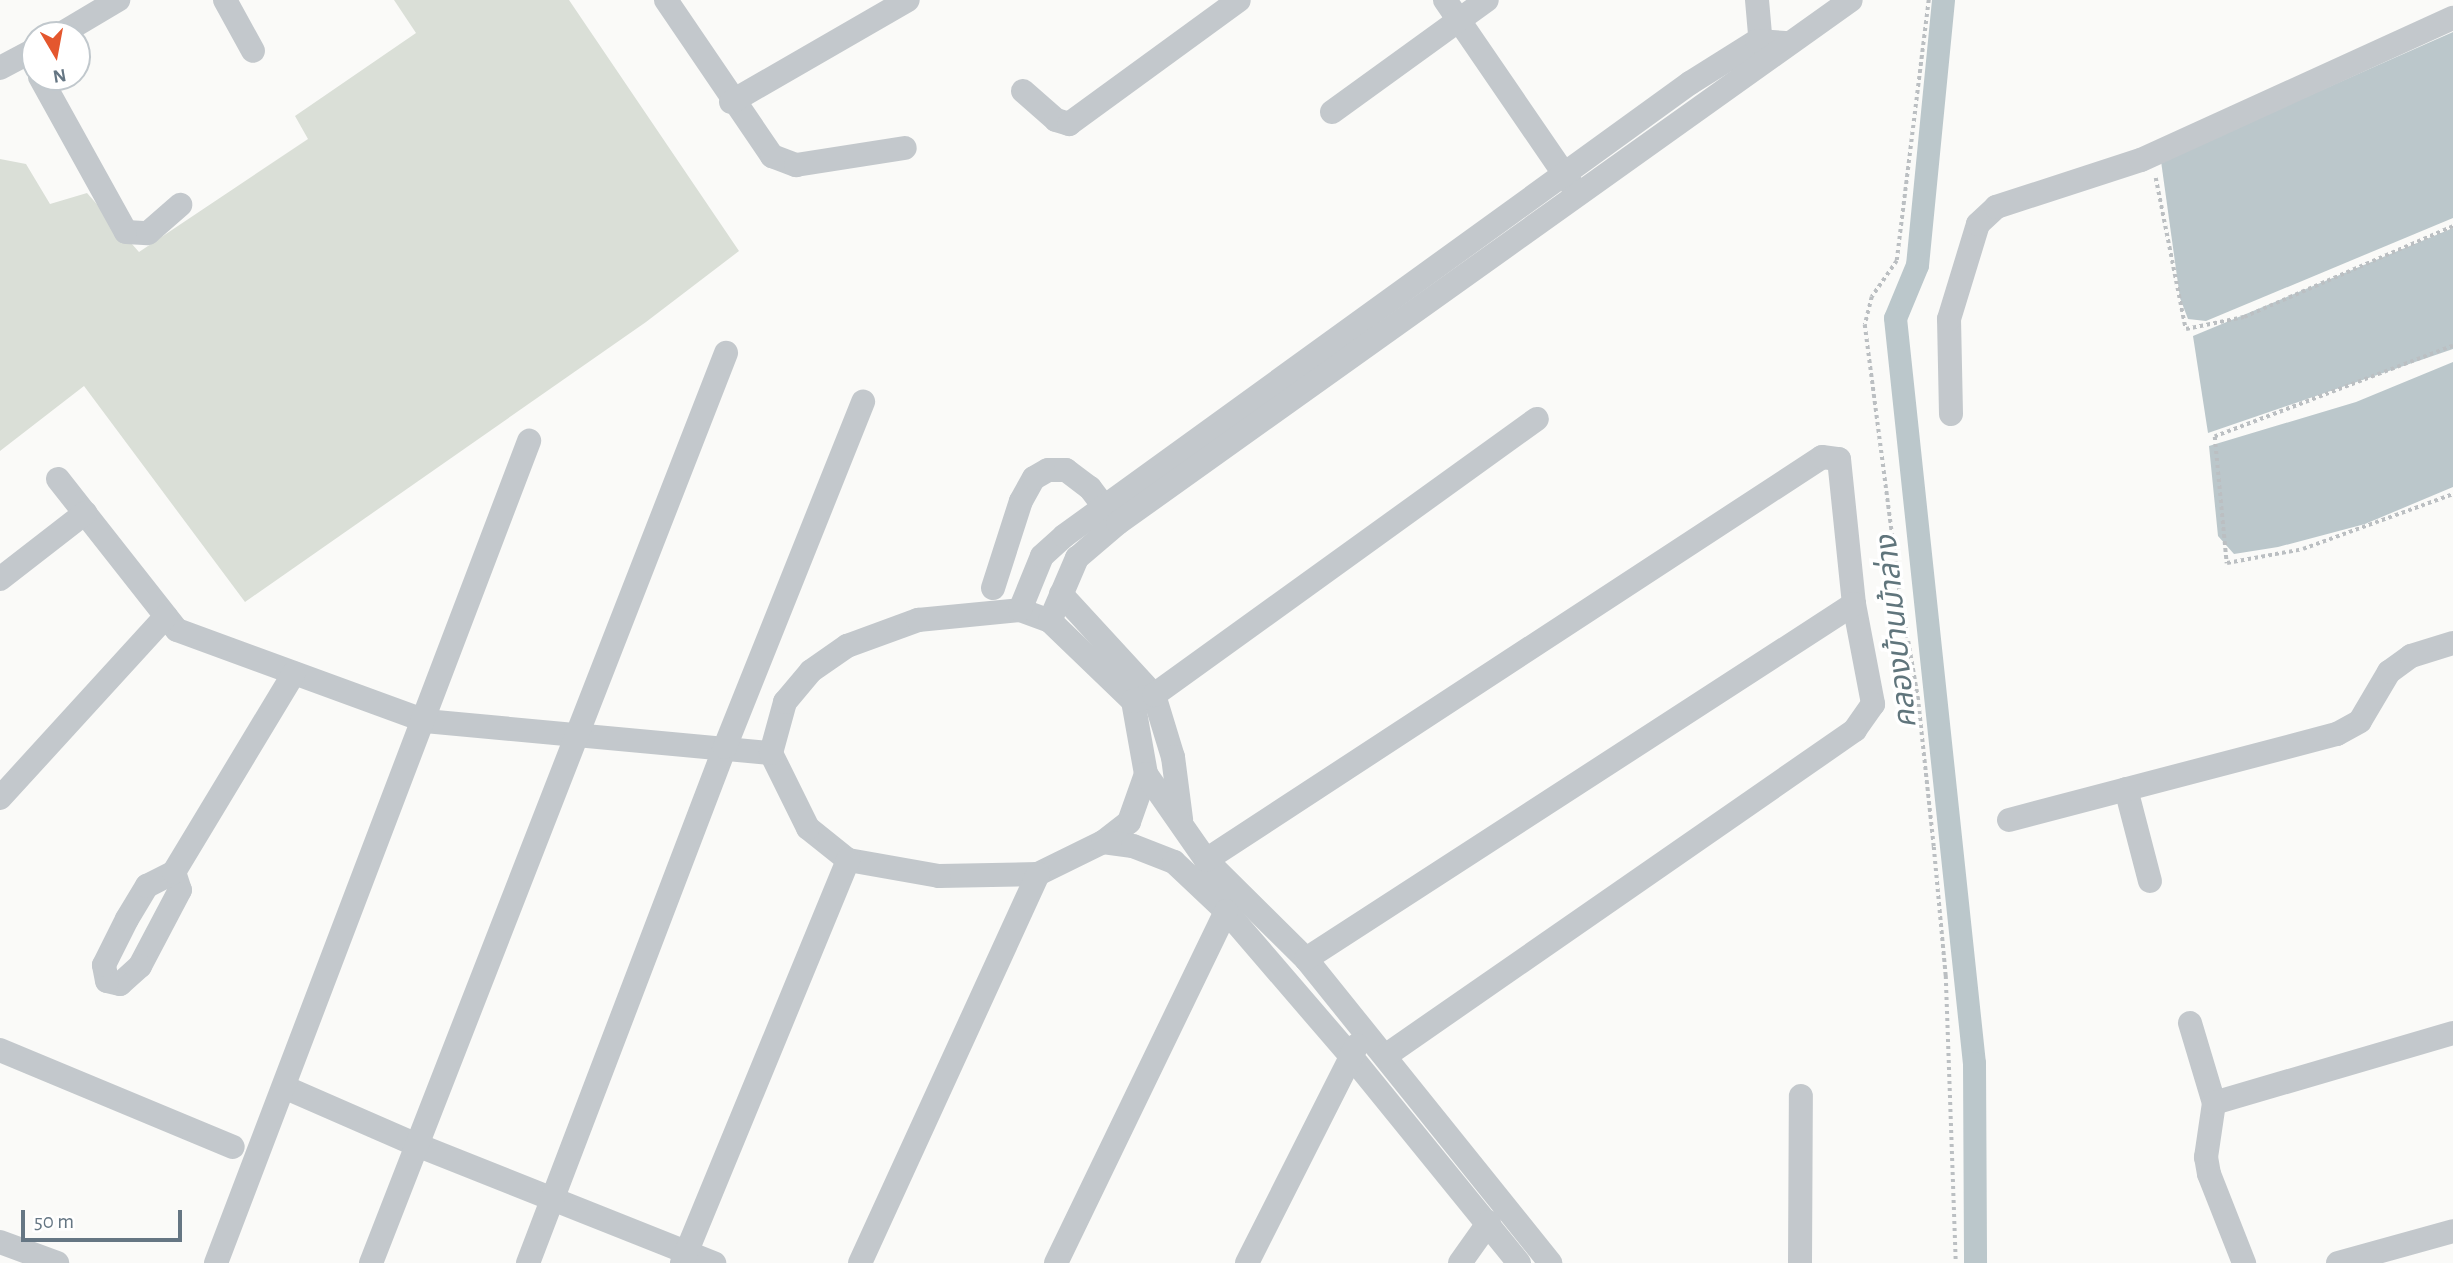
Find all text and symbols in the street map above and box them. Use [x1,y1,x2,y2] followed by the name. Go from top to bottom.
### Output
[21,21,91,91] north arrow
[51,65,68,86] text: N
[1869,534,1925,730] water label: คลองบ้านม้าล่าง
[24,1196,186,1240] scale bar
[34,1211,74,1232] text: 50 m

